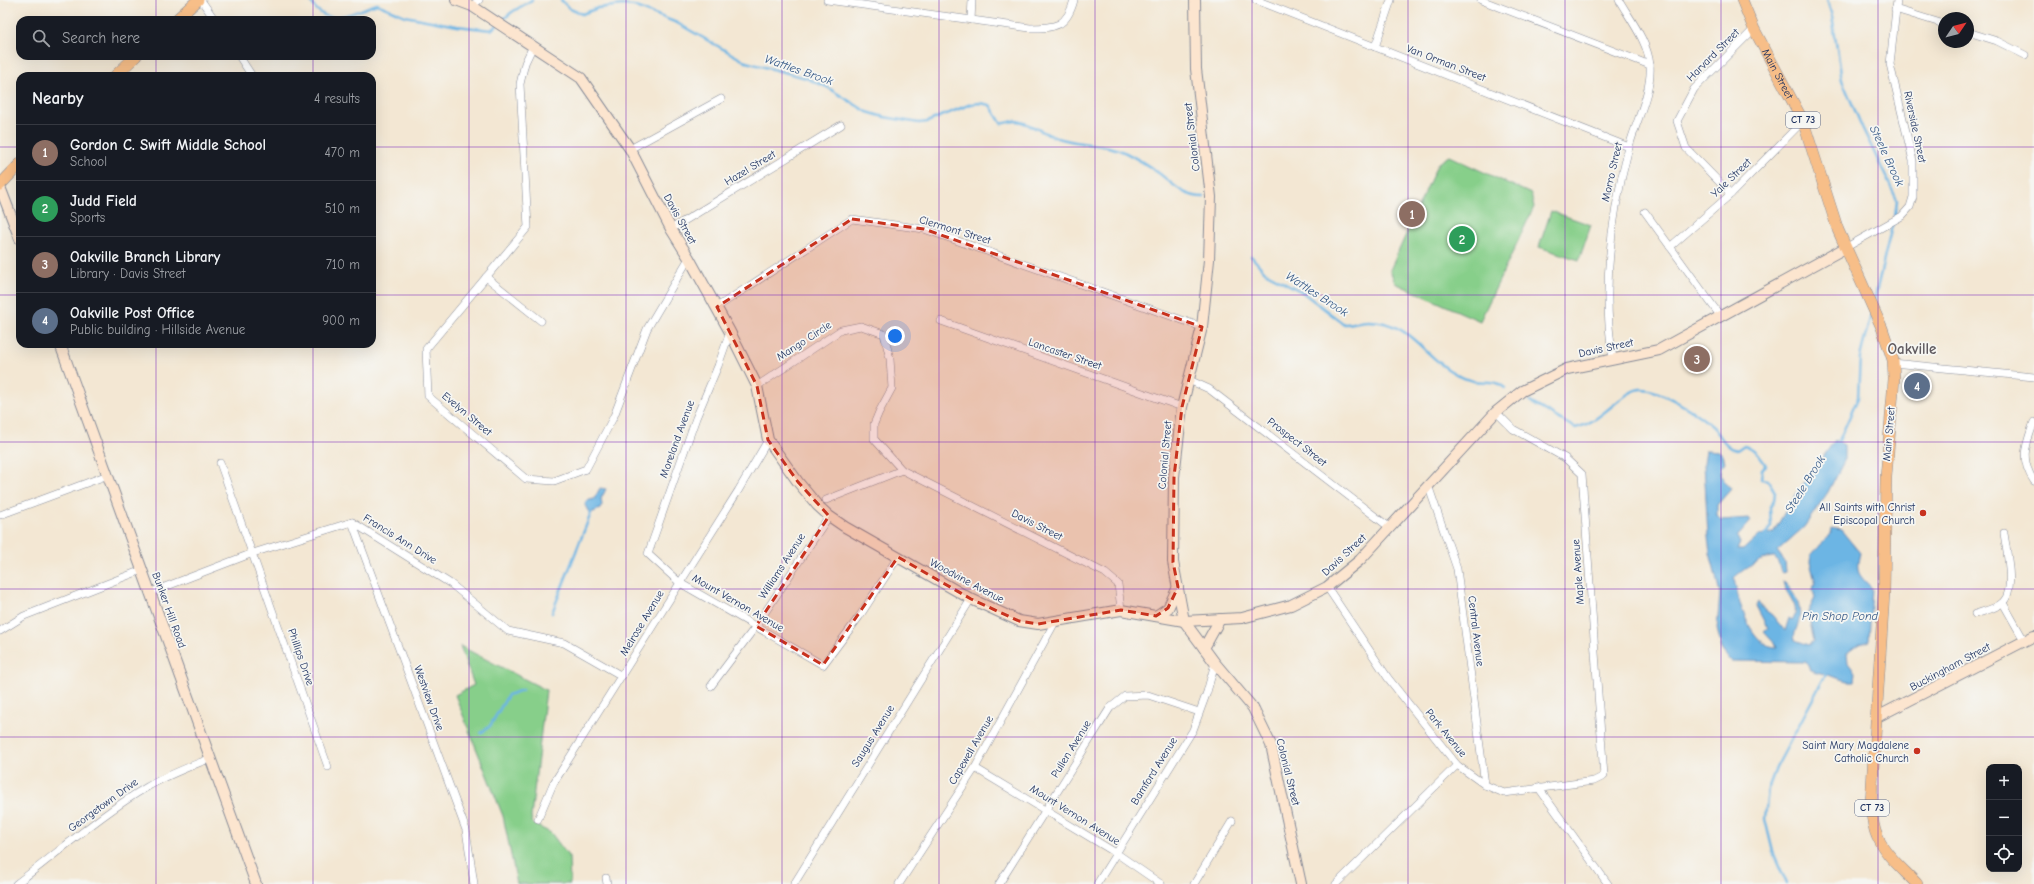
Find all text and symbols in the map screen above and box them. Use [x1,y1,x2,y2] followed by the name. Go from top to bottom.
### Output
[1938,12,1974,48] north arrow
[16,16,376,60] search box
[1684,25,1743,84] street label: Harvard Street
[30,27,52,49] icon: search
[62,29,140,47] text: Search here
[1404,42,1488,84] street label: Van Orman Street
[1759,46,1797,102] street label: Main Street
[763,52,835,88] water label: Wattles Brook
[32,89,83,108] text: Nearby
[1901,90,1929,165] street label: Riverside Street
[314,91,360,106] text: 4 results
[1181,101,1203,172] street label: Colonial Street
[1786,112,1820,128] road number: CT 73
[1867,123,1907,189] water label: Steele Brook
[70,136,266,154] text: Gordon C. Swift Middle School
[1599,140,1625,203] street label: Morro Street
[42,145,48,160] text: 1
[325,145,360,160] text: 470 m
[722,147,779,188] street label: Hazel Street
[70,154,107,169] text: School
[1708,155,1754,200] street label: Yale Street
[70,192,137,210] text: Judd Field
[661,192,700,247] street label: Davis Street
[1399,199,1425,229] pin: 1
[42,201,48,216] text: 2
[325,201,360,216] text: 510 m
[70,210,105,225] text: Sports
[918,213,993,247] street label: Clermont Street
[1449,224,1475,254] pin: 2
[70,248,220,266] text: Oakville Branch Library
[42,257,48,272] text: 3
[326,257,360,272] text: 710 m
[70,266,186,281] text: Library · Davis Street
[1283,269,1351,319] water label: Wattles Brook
[70,304,194,322] text: Oakville Post Office
[42,313,48,328] text: 4
[322,313,360,328] text: 900 m
[774,318,834,364] street label: Mango Circle
[70,322,245,337] text: Public building · Hillside Avenue
[885,326,905,346] your location
[1027,335,1104,373] street label: Lancaster Street
[1578,336,1635,360] street label: Davis Street
[1888,340,1936,358] district label: Oakville
[1684,344,1710,374] pin: 3
[1904,371,1930,401] pin: 4
[439,389,495,439] street label: Evelyn Street
[657,398,697,480] street label: Moreland Avenue
[1880,405,1898,462] street label: Main Street
[1265,415,1330,470] street label: Prospect Street
[1156,419,1175,490] street label: Colonial Street
[1782,452,1828,515] water label: Steele Brook
[1819,501,1916,527] place label: All Saints with Christ Episcopal Church
[1009,507,1065,544] street label: Davis Street
[1918,508,1928,518] marker: All Saints with Christ Episcopal Church
[361,511,440,567] street label: Francis Ann Drive
[756,530,808,601] street label: Williams Avenue
[1319,531,1369,579] street label: Davis Street
[1569,538,1587,605] street label: Maple Avenue
[928,556,1007,606] street label: Woodvine Avenue
[149,570,189,650] street label: Bunker Hill Road
[690,571,787,635] street label: Mount Vernon Avenue
[617,587,667,658] street label: Melrose Avenue
[1465,595,1487,667] street label: Central Avenue
[1802,609,1879,623] water label: Pin Shop Pond
[285,627,317,688] street label: Phillips Drive
[1907,640,1993,694] street label: Buckingham Street
[411,664,447,733] street label: Westview Drive
[849,702,897,769] street label: Saugus Avenue
[1423,706,1470,760] street label: Park Avenue
[946,713,996,787] street label: Capewell Avenue
[1048,717,1094,780] street label: Pullen Avenue
[1128,734,1180,807] street label: Bamford Avenue
[1273,737,1303,808] street label: Colonial Street
[1802,739,1909,765] place label: Saint Mary Magdalene Catholic Church
[1912,746,1922,756] marker: Saint Mary Magdalene Catholic Church
[1986,764,2022,872] map controls
[1986,764,2022,800] button: +
[66,775,141,835] street label: Georgetown Drive
[1028,782,1123,848] street label: Mount Vernon Avenue
[1855,800,1889,816] road number: CT 73
[1986,800,2022,836] button: −
[1986,836,2022,872] button: locate

